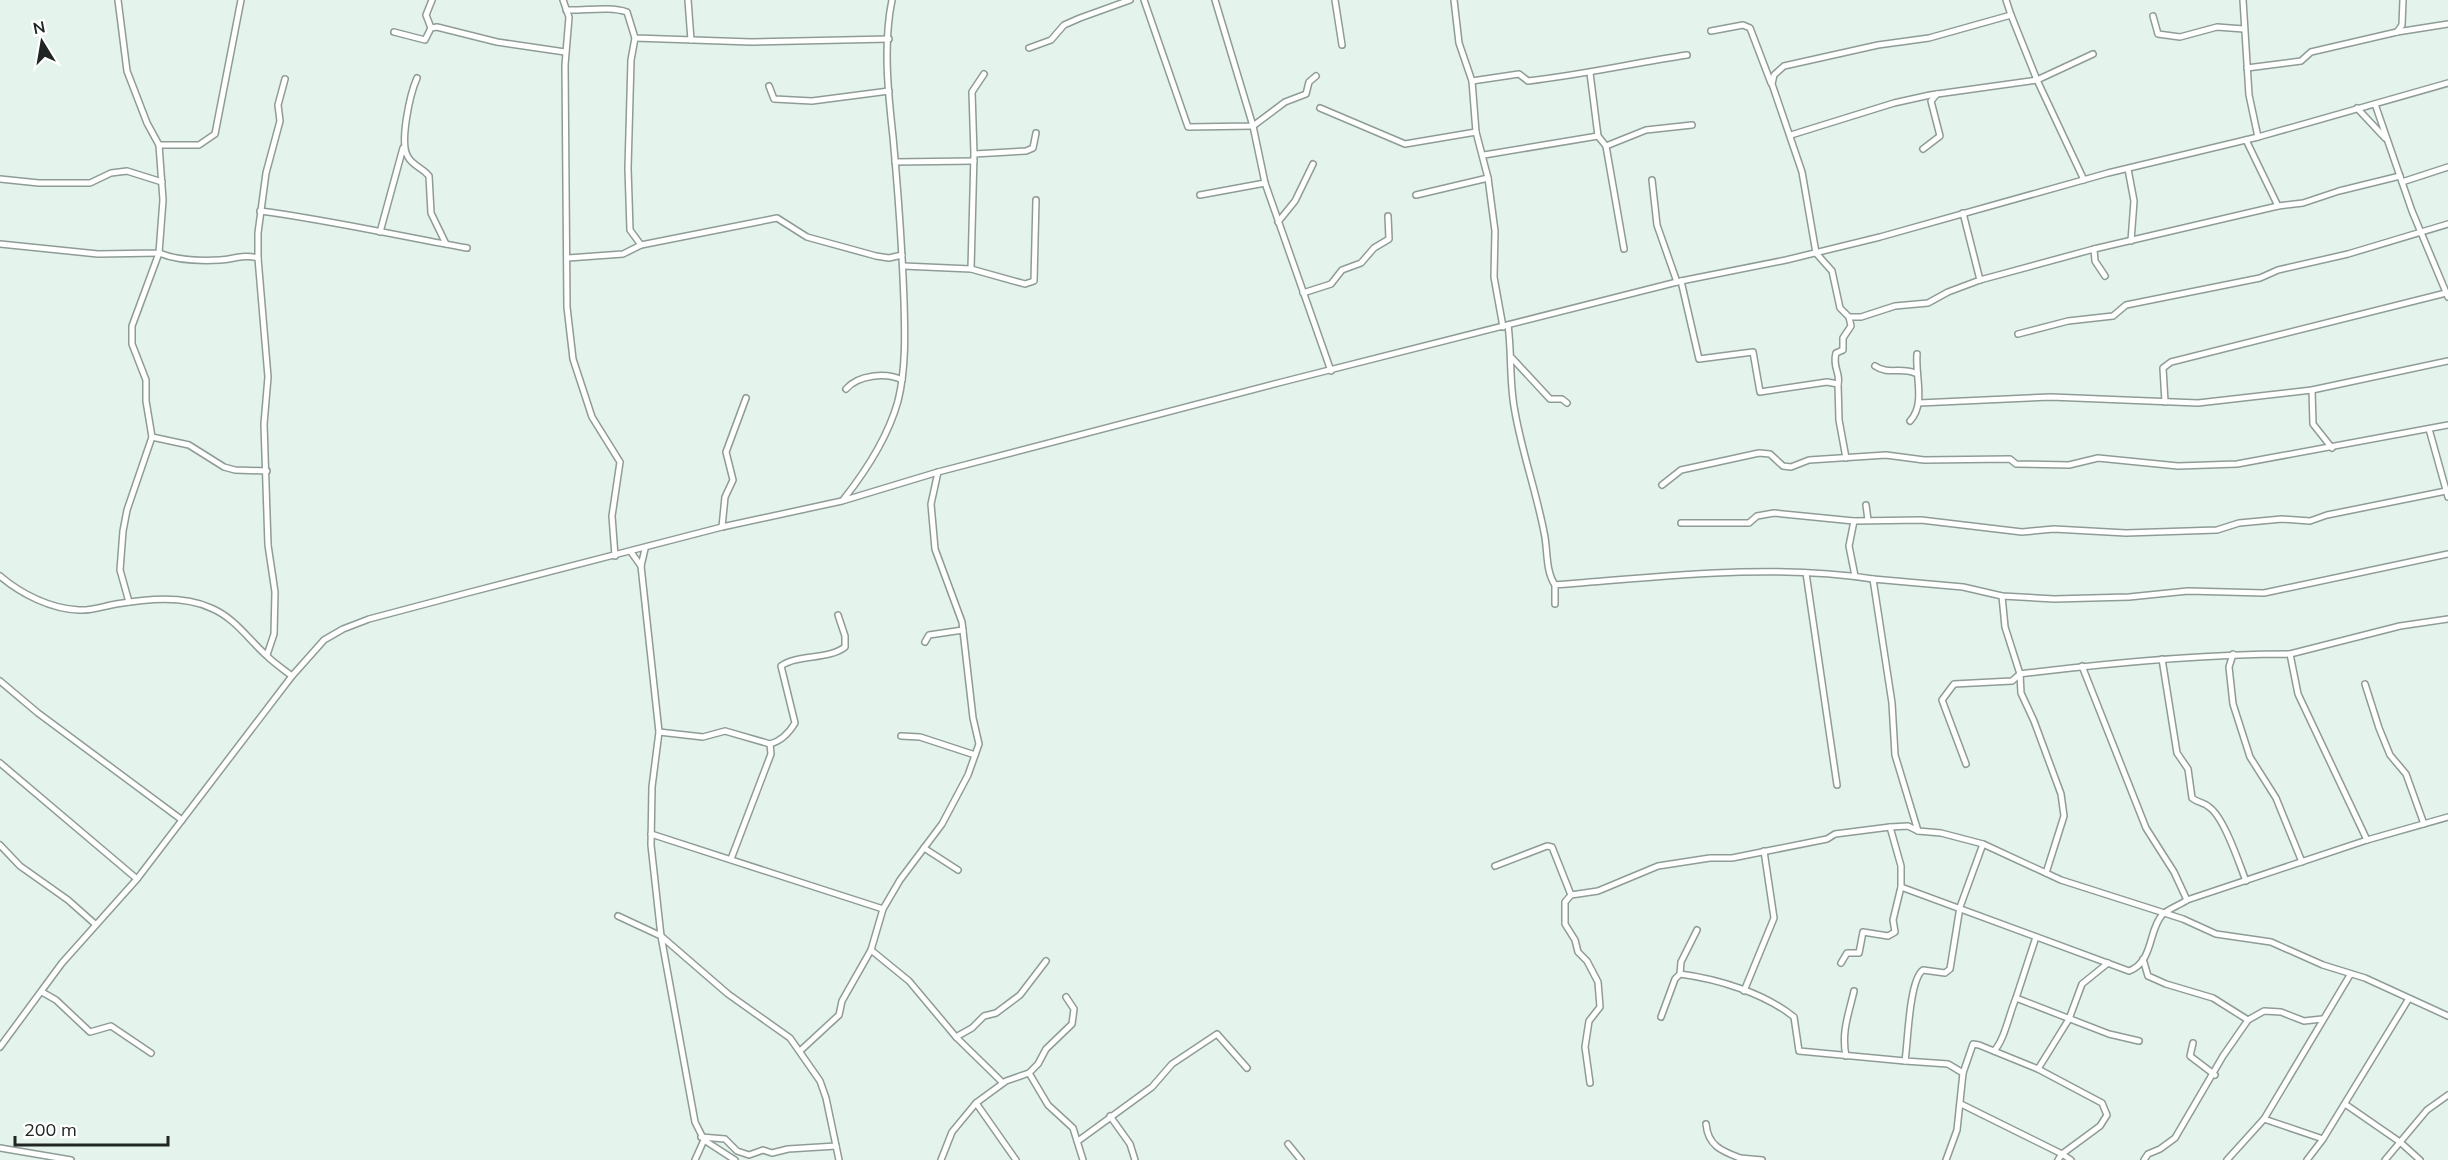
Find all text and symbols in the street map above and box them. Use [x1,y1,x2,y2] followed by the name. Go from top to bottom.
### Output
[12,12,72,72] north arrow
[31,16,47,38] text: N
[15,1109,168,1147] scale bar
[24,1118,77,1141] text: 200 m

